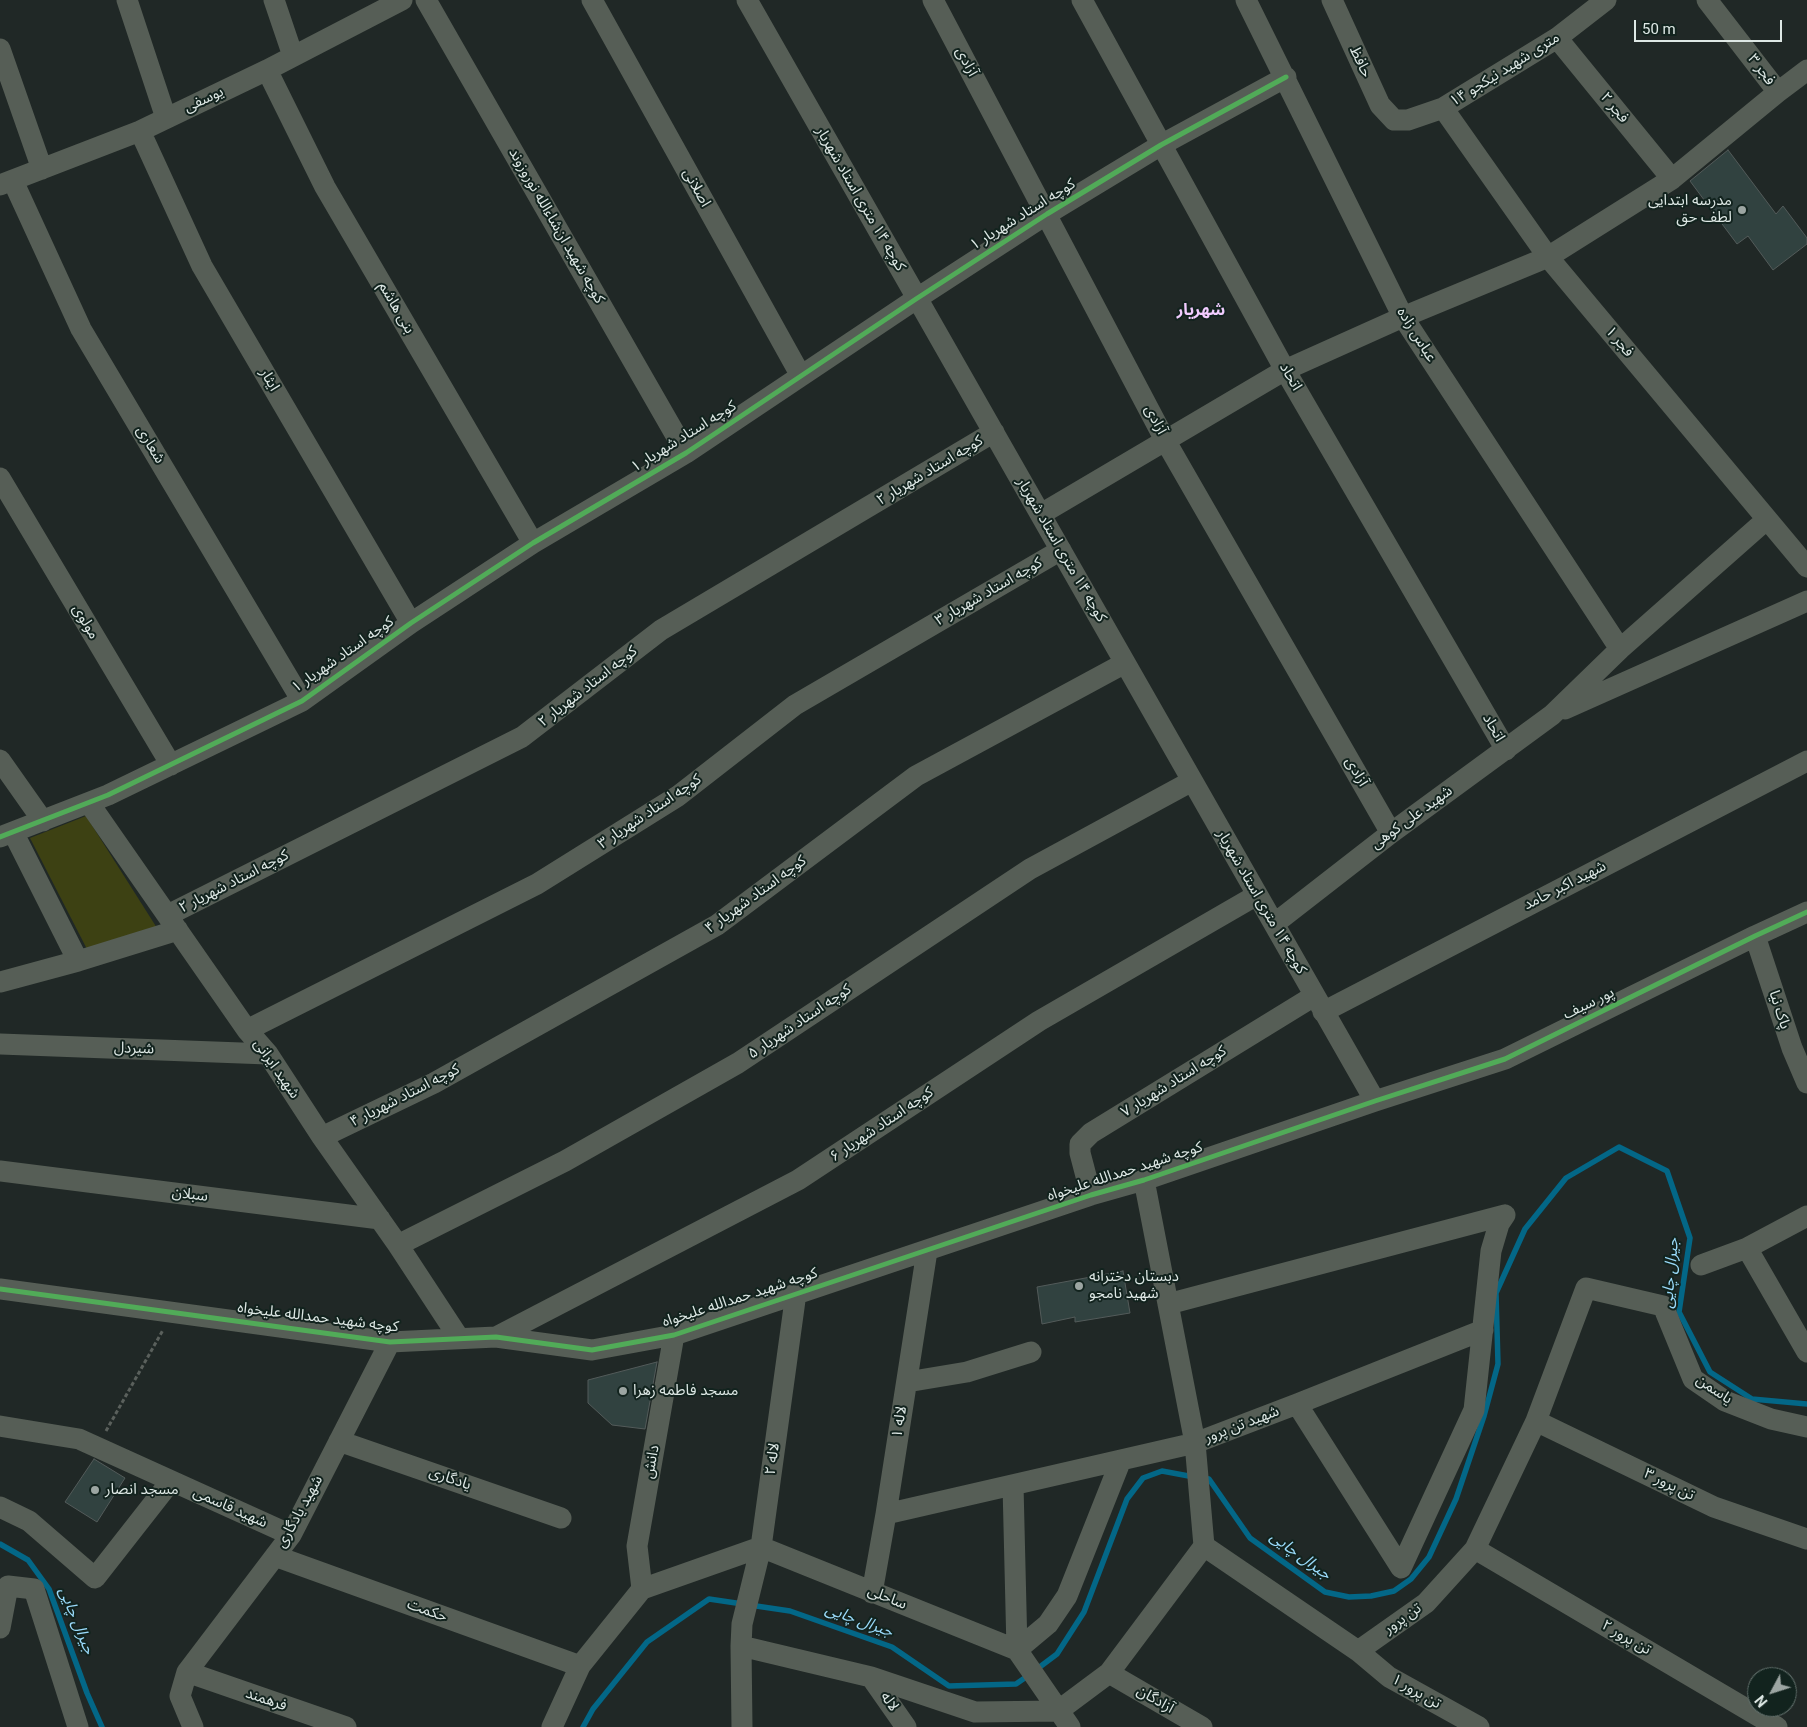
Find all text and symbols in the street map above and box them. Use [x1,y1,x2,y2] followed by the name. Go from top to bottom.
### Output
[1637,10,1784,42] scale bar
[1642,20,1676,38] text: 50 m
[1447,29,1563,111] street label: ۱۴ متری شهید نیکجو
[951,44,981,80] street label: آزادی
[1345,44,1375,80] street label: حافظ
[1743,51,1779,89] street label: فجر ۳
[181,83,227,117] street label: یوسفی
[1596,89,1632,127] street label: فجر ۲
[811,124,909,274] street label: کوچه ۱۴ متری استاد شهریار
[504,145,608,307] street label: کوچه شهید ان‌شاءالله نوروزوند
[678,166,714,210] street label: اصلانی
[967,175,1079,255] street label: کوچه استاد شهریار ۱
[1648,192,1732,227] place label: مدرسه ابتدایی لطف حق
[1736,204,1748,216] marker: مدرسه ابتدایی لطف حق
[374,279,418,337] street label: بنی هاشم
[1177,301,1225,321] district label: شهریار
[1392,304,1440,366] street label: عباس زاده
[1601,323,1637,361] street label: فجر ۱
[1275,360,1305,394] street label: اتحاد
[255,365,283,395] street label: ایثار
[628,397,740,477] street label: کوچه استاد شهریار ۱
[1140,402,1170,438] street label: آزادی
[132,423,168,467] street label: شعاری
[874,432,986,510] street label: کوچه استاد شهریار ۲
[1012,475,1110,625] street label: کوچه ۱۴ متری استاد شهریار
[932,554,1046,630] street label: کوچه استاد شهریار ۳
[68,601,102,643] street label: مولوی
[288,613,398,697] street label: کوچه استاد شهریار ۱
[535,643,641,731] street label: کوچه استاد شهریار ۲
[1478,711,1508,745] street label: اتحاد
[1341,754,1371,790] street label: آزادی
[595,771,705,853] street label: کوچه استاد شهریار ۳
[1368,782,1456,854] street label: شهید علی کوهی
[1212,827,1310,977] street label: کوچه ۱۴ متری استاد شهریار
[176,847,292,917] street label: کوچه استاد شهریار ۲
[702,852,810,938] street label: کوچه استاد شهریار ۴
[1521,857,1609,915] street label: شهید اکبر حامد
[745,981,855,1063] street label: کوچه استاد شهریار ۵
[1561,984,1617,1024] street label: پور سیف
[1764,988,1794,1032] street label: پاک نیا
[249,1036,303,1102] street label: شهید ایرانی
[113,1039,155,1059] street label: شیردل
[1118,1042,1230,1122] street label: کوچه استاد شهریار ۷
[347,1061,463,1131] street label: کوچه استاد شهریار ۴
[827,1084,937,1166] street label: کوچه استاد شهریار ۶
[1045,1138,1205,1206] street label: کوچه شهید حمدالله علیخواه
[171,1184,209,1206] street label: سبلان
[1658,1237,1684,1309] water label: جیرال چایی
[660,1264,820,1332] street label: کوچه شهید حمدالله علیخواه
[1089,1268,1179,1303] place label: دبستان دخترانه شهید نامجو
[1073,1280,1085,1292] marker: دبستان دخترانه شهید نامجو
[236,1299,400,1337] street label: کوچه شهید حمدالله علیخواه
[1692,1371,1736,1409] street label: یاسمن
[633,1382,738,1400] place label: مسجد فاطمه زهرا
[617,1385,629,1397] marker: مسجد فاطمه زهرا
[1202,1403,1282,1447] street label: شهید تن پرور
[889,1405,911,1439] street label: لاله ۱
[762,1442,784,1476] street label: لاله ۲
[640,1444,664,1480] street label: دانش
[427,1463,473,1495] street label: یادگاری
[1641,1465,1697,1505] street label: تن پرور ۳
[273,1473,327,1551] street label: شهید یادگاری
[105,1481,179,1499] place label: مسجد انصار
[89,1484,101,1496] marker: مسجد انصار
[190,1484,270,1532] street label: شهید قاسمی
[1266,1527,1334,1585] water label: جیرال چایی
[865,1582,909,1614] street label: ساحلی
[54,1585,98,1657] water label: جیرال چایی
[404,1595,450,1627] street label: حکمت
[822,1600,896,1642] water label: جیرال چایی
[1381,1600,1425,1638] street label: تن پرور
[1598,1617,1654,1659] street label: تن پرور ۲
[1747,1667,1797,1717] north arrow
[1388,1671,1444,1713] street label: تن پرور ۱
[1133,1682,1177,1718] street label: آزادگان
[243,1685,289,1715] street label: فرهمند
[876,1689,902,1715] street label: لاله
[1752,1692,1771,1710] text: N

